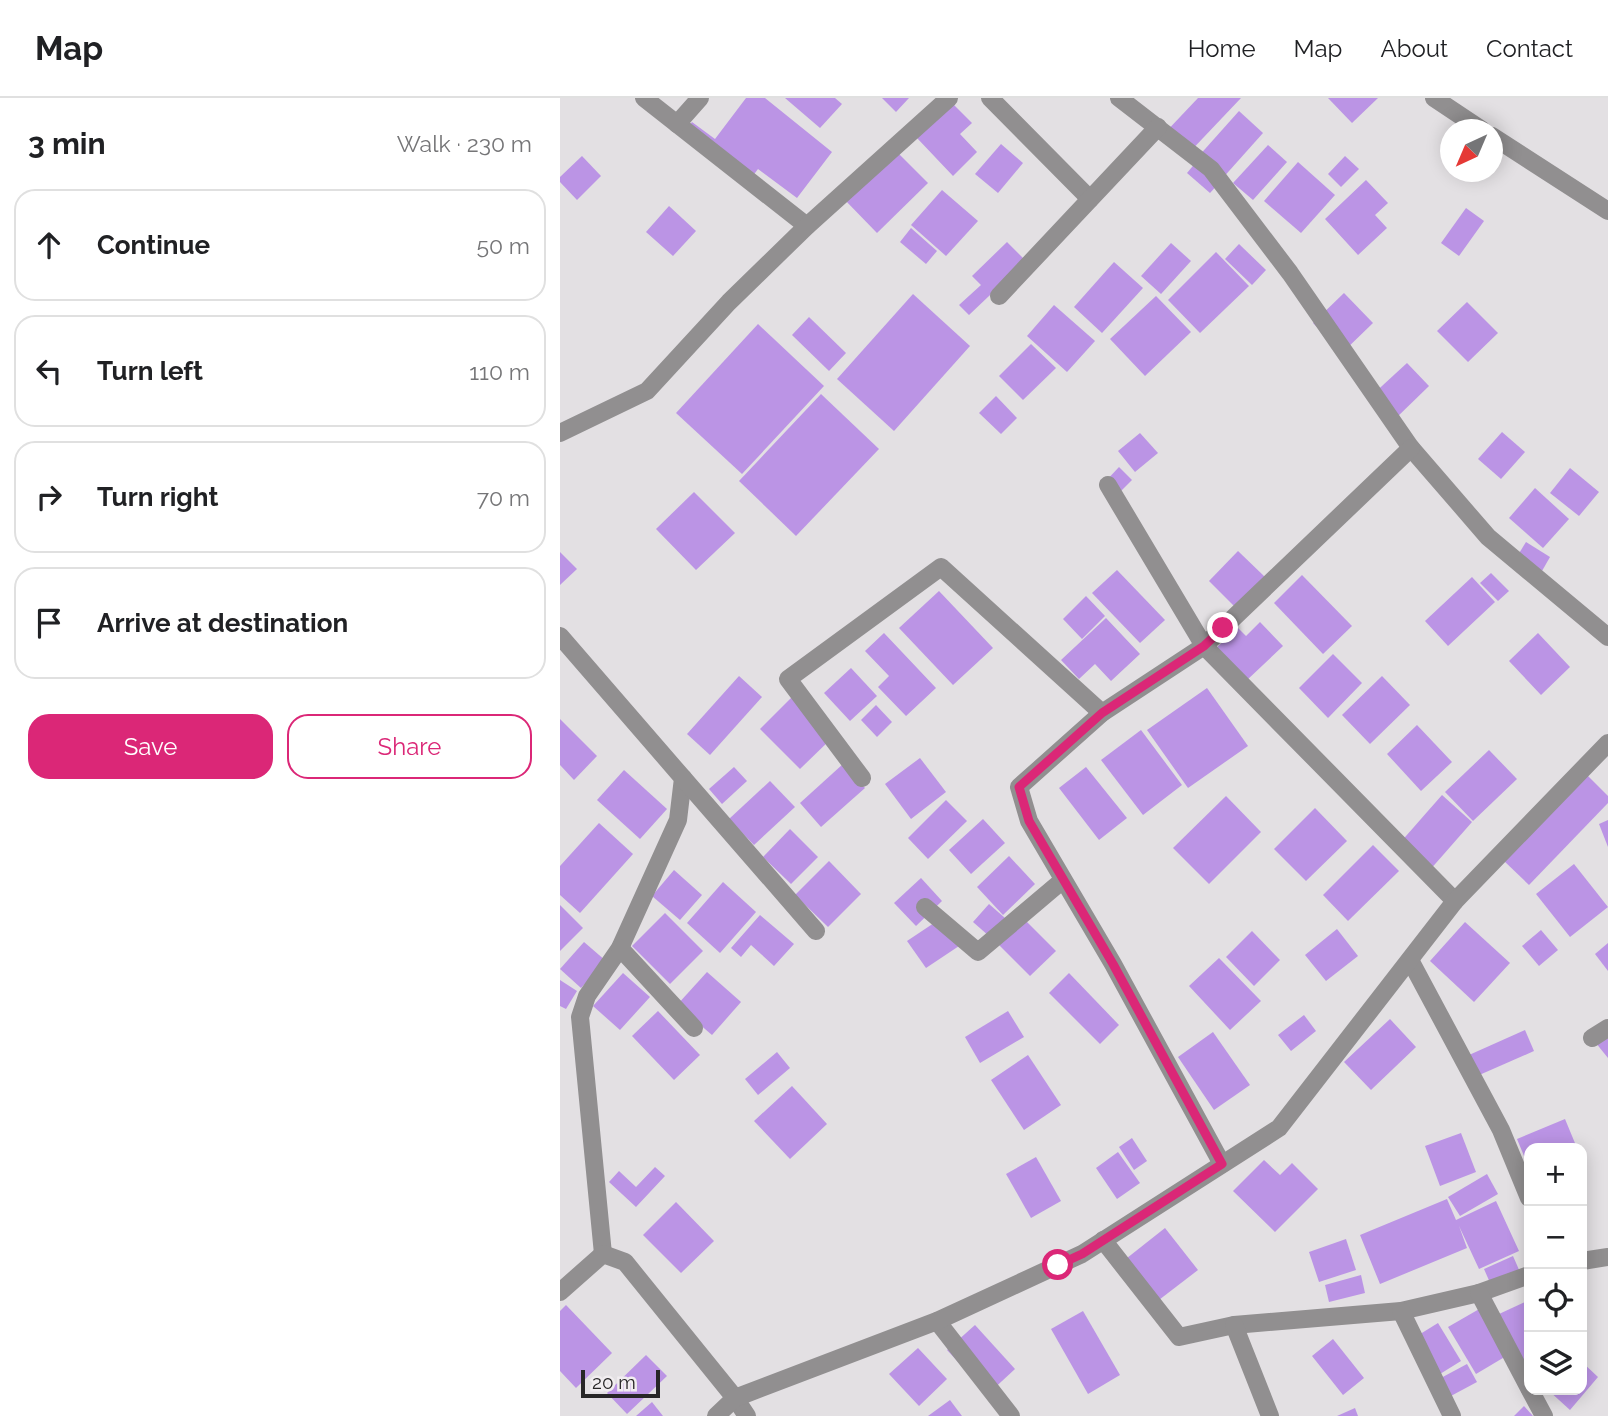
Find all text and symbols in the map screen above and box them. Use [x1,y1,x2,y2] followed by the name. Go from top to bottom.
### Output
[35,29,103,68] text: Map
[1188,34,1256,63] text: Home
[1294,34,1342,63] text: Map
[1380,34,1448,63] text: About
[1486,34,1573,63] text: Contact
[1440,119,1503,182] north arrow
[28,126,106,161] text: 3 min
[397,130,532,157] text: Walk · 230 m
[30,226,68,264] icon: ahead
[97,230,210,260] text: Continue
[476,232,530,259] text: 50 m
[30,352,68,390] icon: left
[97,356,203,386] text: Turn left
[469,358,530,385] text: 110 m
[30,478,68,516] icon: right
[97,482,218,512] text: Turn right
[477,484,530,511] text: 70 m
[30,604,68,642] icon: arrive
[97,608,348,638] text: Arrive at destination
[1207,612,1238,643] route end
[28,714,273,779] button: Save
[287,714,532,779] button: Share
[1524,1143,1587,1395] map controls
[1524,1143,1587,1206] button: +
[1524,1206,1587,1269] button: −
[1042,1249,1073,1280] route start
[1524,1269,1587,1332] button: locate
[1524,1332,1587,1395] button: layers
[581,1367,660,1399] scale bar
[592,1371,636,1393] text: 20 m

